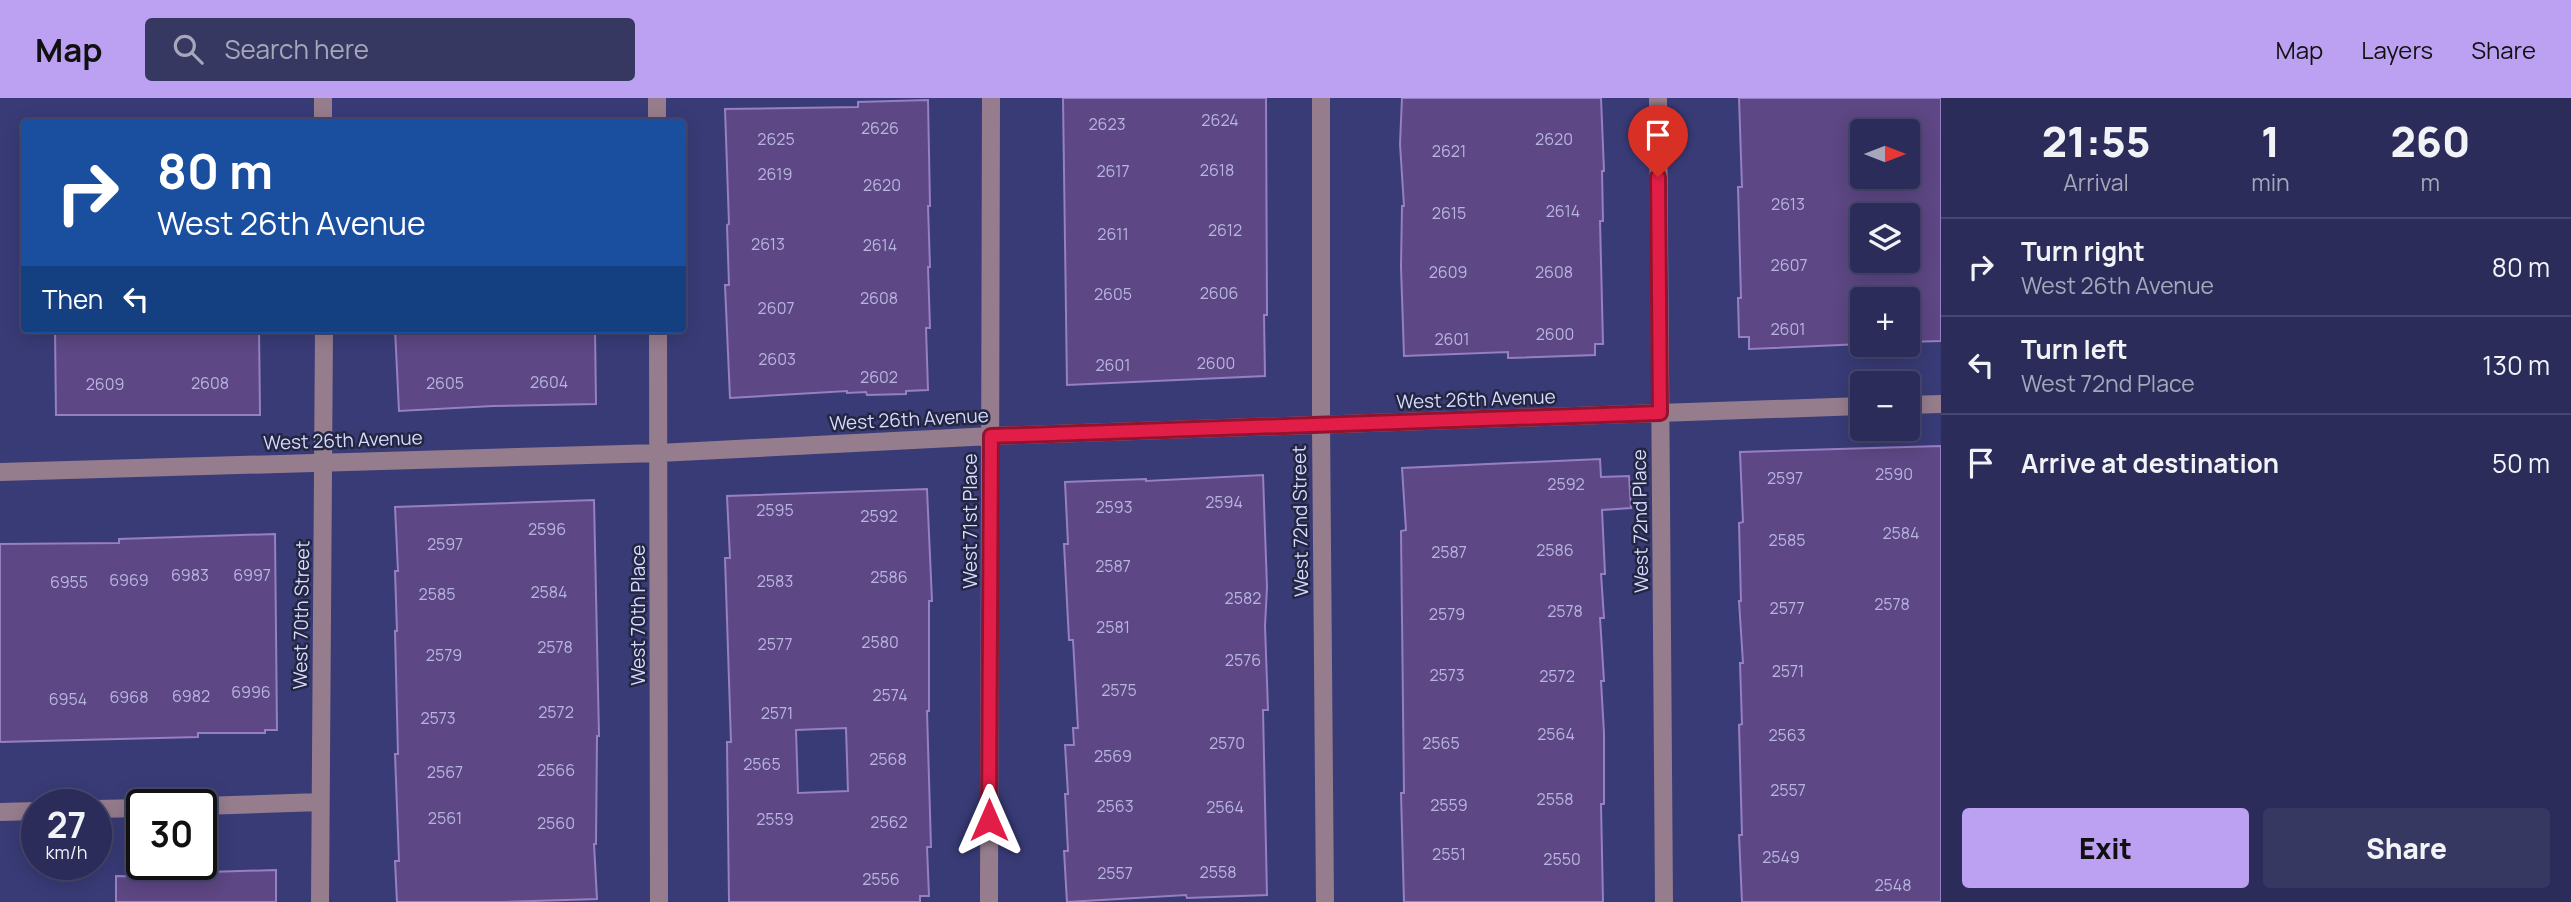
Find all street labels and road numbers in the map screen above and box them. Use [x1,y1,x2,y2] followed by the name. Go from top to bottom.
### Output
[1396,383,1556,415] street label: West 26th Avenue
[829,402,989,436] street label: West 26th Avenue
[263,424,423,456] street label: West 26th Avenue
[1286,445,1314,597] street label: West 72nd Street
[1626,449,1654,593] street label: West 72nd Place
[957,453,983,589] street label: West 71st Place
[287,540,315,690] street label: West 70th Street
[625,545,651,685] street label: West 70th Place

